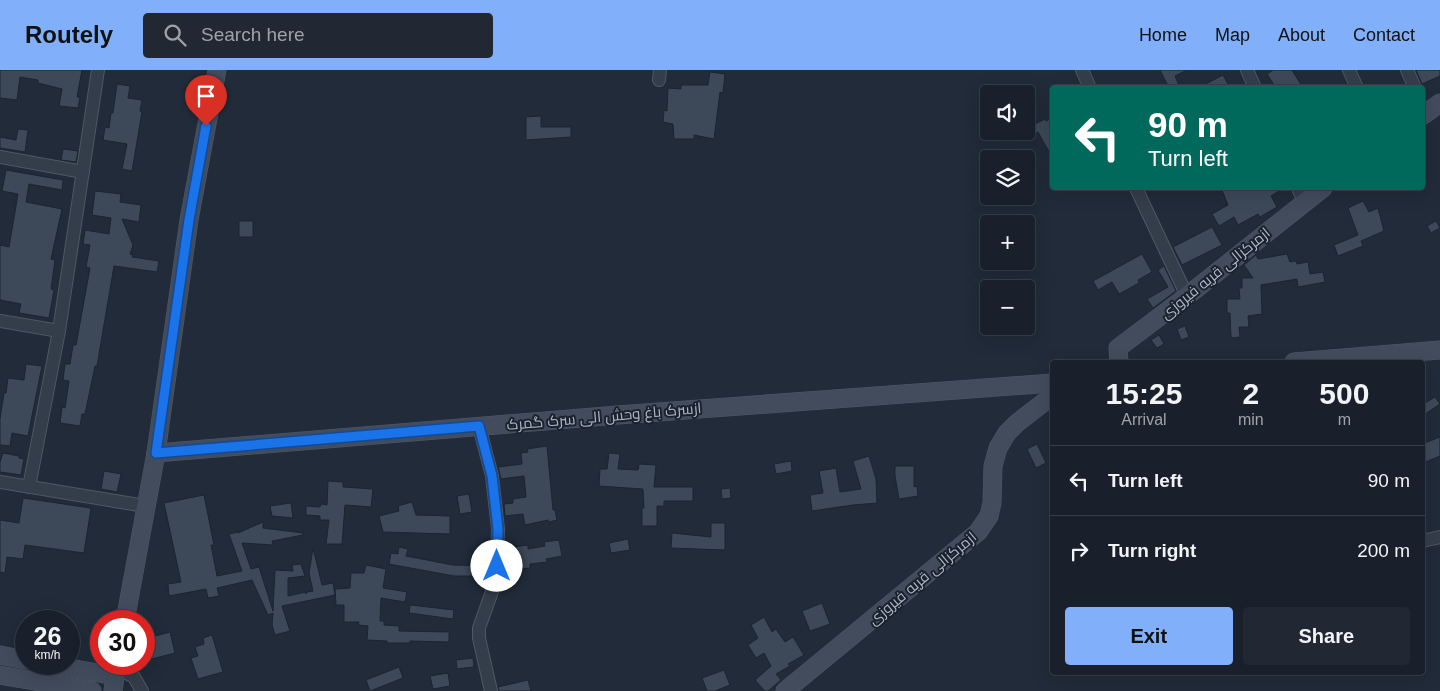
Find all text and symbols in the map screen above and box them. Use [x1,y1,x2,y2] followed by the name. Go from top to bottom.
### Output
[143,13,493,58] search box
[25,21,113,48] text: Routely
[161,21,189,49] icon: search
[201,24,305,45] text: Search here
[1139,25,1187,45] text: Home
[1215,25,1250,45] text: Map
[1278,25,1325,45] text: About
[1353,25,1415,45] text: Contact
[185,75,227,126] pin
[192,82,220,110] icon: arrive
[980,85,1035,335] map controls
[980,85,1035,140] button: sound
[1065,105,1130,170] icon: left
[1148,105,1228,144] text: 90 m
[1148,146,1228,171] text: Turn left
[980,150,1035,205] button: layers
[980,215,1035,270] button: +
[1157,224,1274,324] street label: ازمرکزالی قریه فیروزی
[980,280,1035,335] button: −
[1106,377,1182,410] text: 15:25
[1242,377,1259,410] text: 2
[1319,377,1369,410] text: 500
[506,399,702,436] street label: ازسرک باغ وحش الی سرک گمرک
[1121,411,1167,428] text: Arrival
[1238,411,1264,428] text: min
[1338,411,1351,428] text: m
[1065,467,1093,495] icon: left
[1108,470,1183,491] text: Turn left
[1368,470,1410,491] text: 90 m
[865,528,981,630] street label: ازمرکزالی قریه فیروزی
[1065,537,1093,565] icon: right
[470,539,522,591] position arrow
[1108,540,1196,561] text: Turn right
[1357,540,1410,561] text: 200 m
[1065,607,1233,665] button: Exit
[1243,607,1410,665] button: Share
[90,610,155,675] speed limit sign: 30
[34,622,61,650] text: 26
[34,648,61,662] text: km/h

